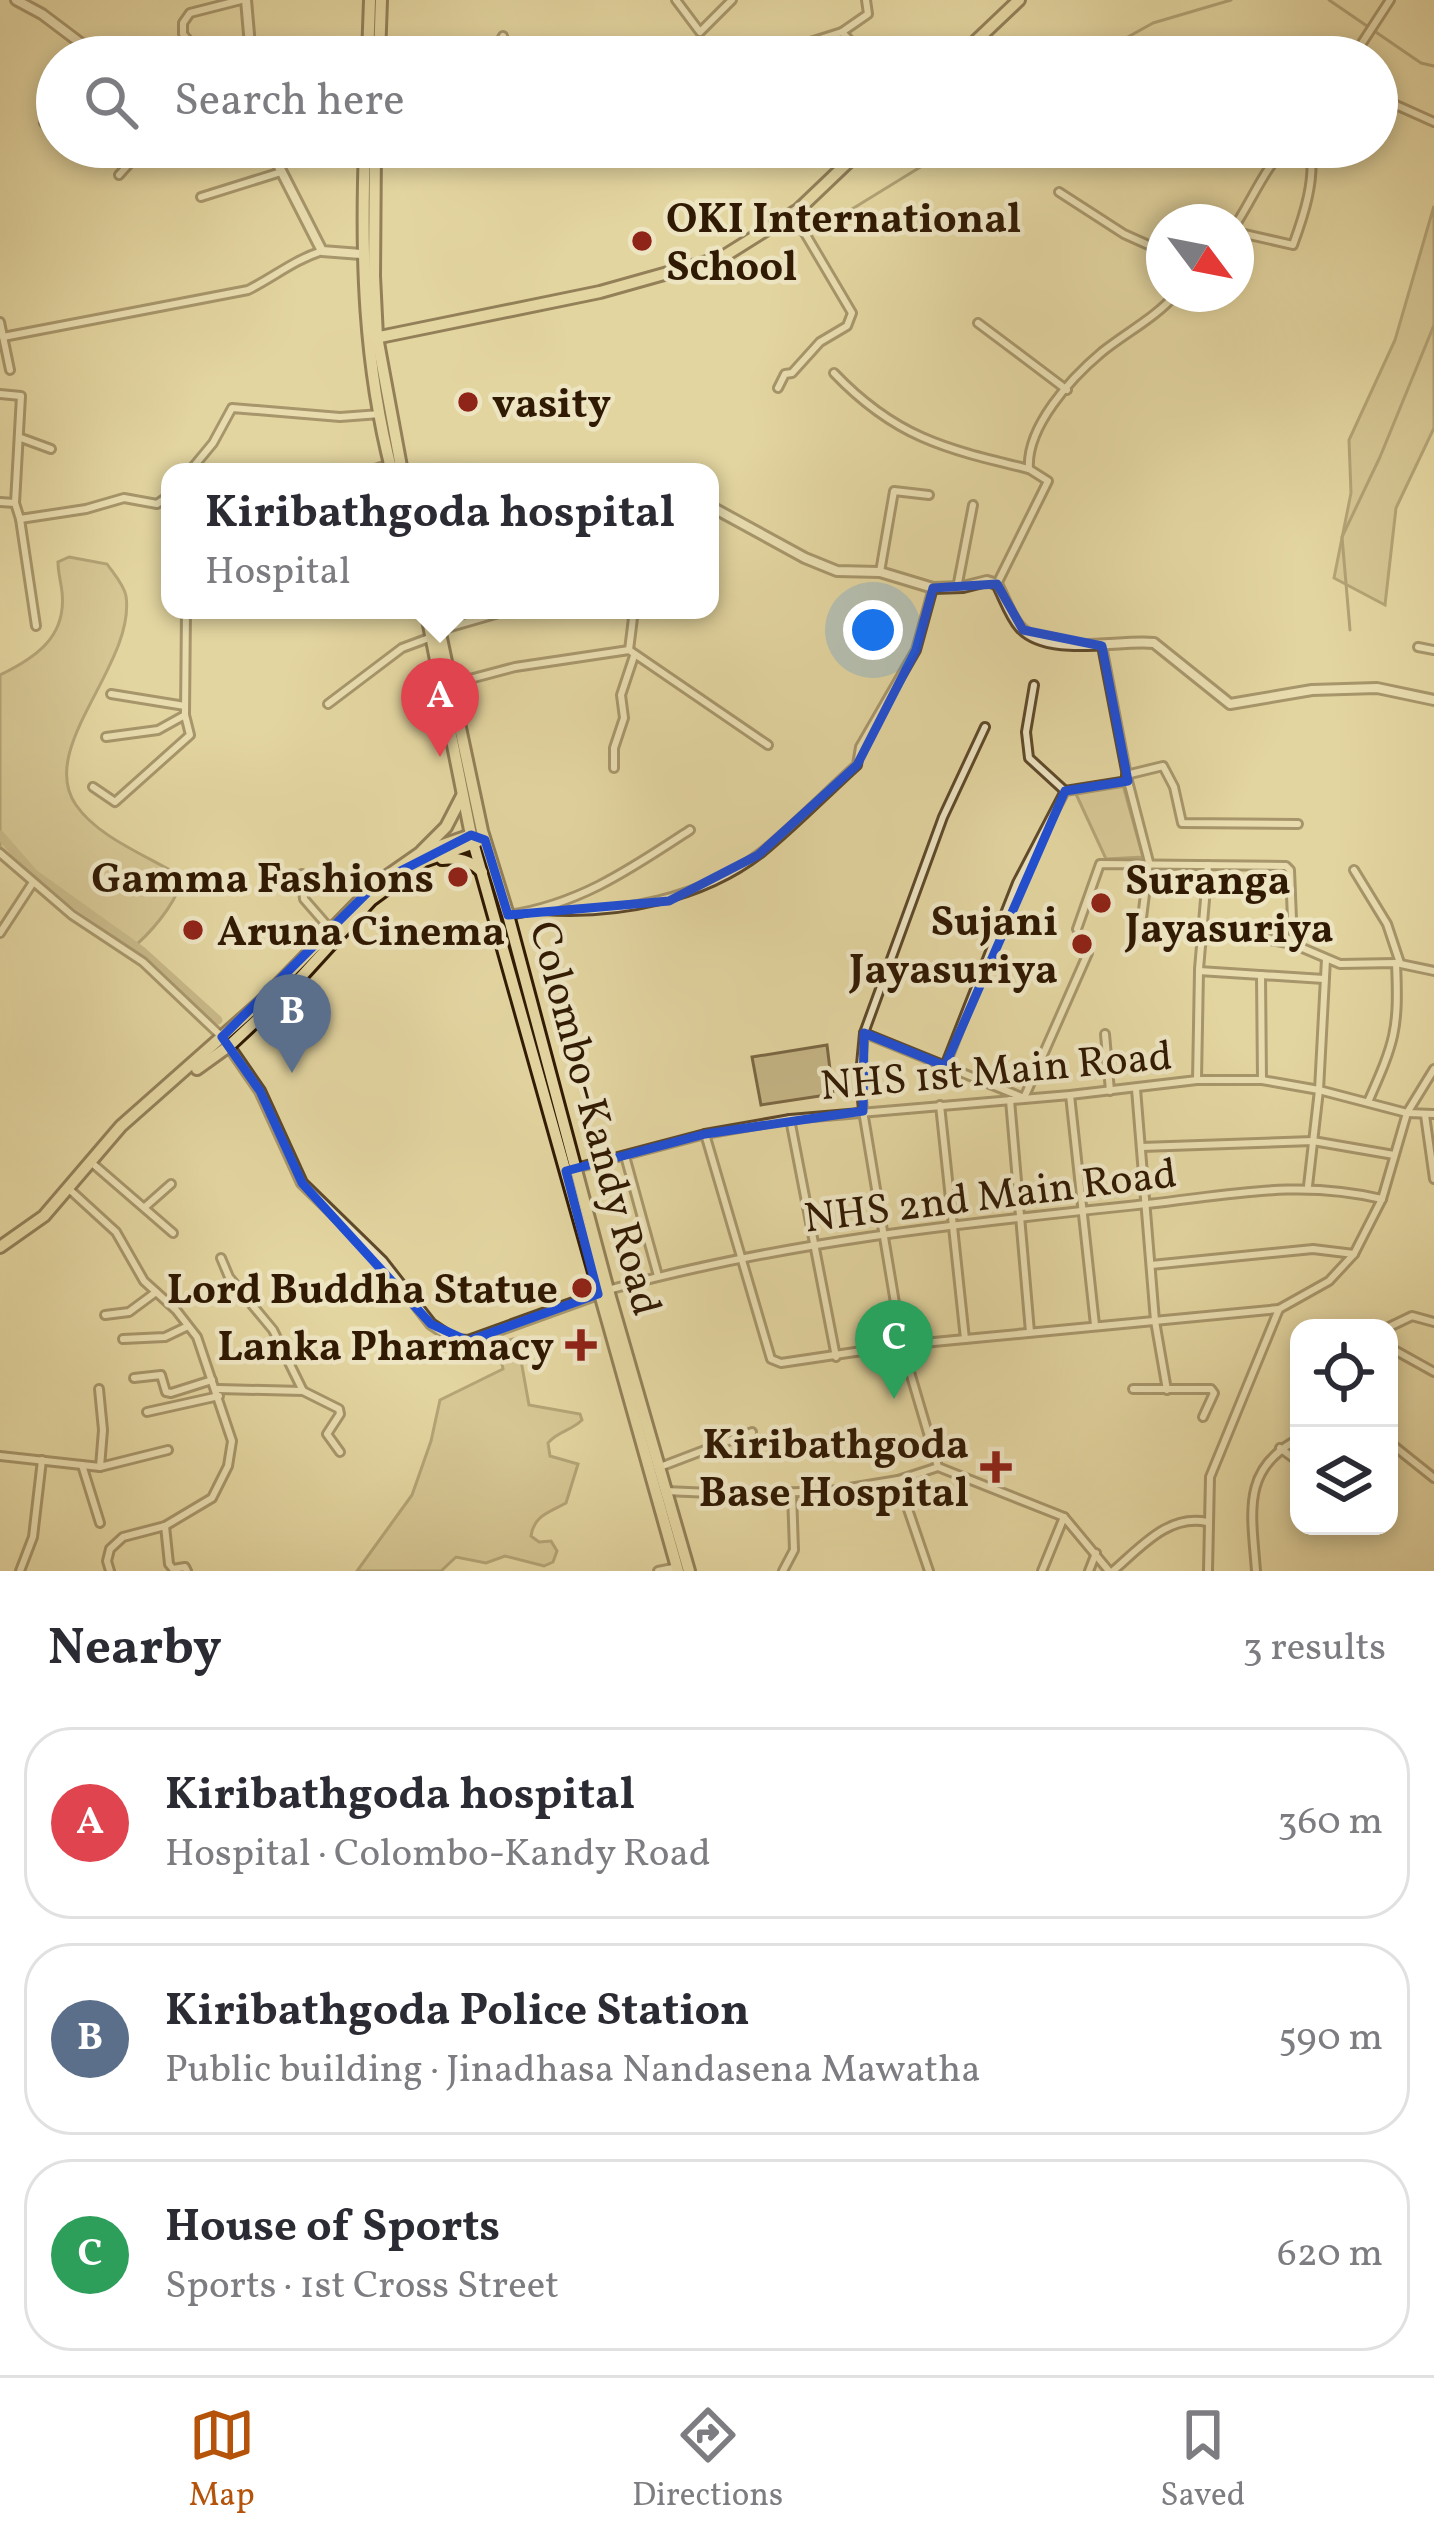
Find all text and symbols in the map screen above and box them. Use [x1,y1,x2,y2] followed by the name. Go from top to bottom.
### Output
[36,36,1398,168] search box
[78,69,144,135] icon: search
[174,71,405,134] text: Search here
[666,192,1021,299] place label: OKI International School
[1146,204,1254,312] north arrow
[629,228,655,254] marker: OKI International School
[492,377,611,436] place label: vasity
[455,389,481,415] marker: vasity
[161,463,719,619] popup
[205,483,675,546] text: Kiribathgoda hospital
[205,546,351,600] text: Hospital
[843,600,903,660] your location
[401,658,479,757] pin: A
[91,852,434,911] place label: Gamma Fashions
[1124,854,1334,961] place label: Suranga Jayasuriya
[445,864,471,890] marker: Gamma Fashions
[1088,890,1114,916] marker: Suranga Jayasuriya
[848,895,1058,1002] place label: Sujani Jayasuriya
[217,905,505,964] place label: Aruna Cinema
[512,915,674,1323] street label: Colombo-Kandy Road
[180,917,206,943] marker: Aruna Cinema
[1069,931,1095,957] marker: Sujani Jayasuriya
[253,974,331,1073] pin: B
[818,1029,1175,1118] street label: NHS 1st Main Road
[801,1146,1180,1251] street label: NHS 2nd Main Road
[167,1263,558,1322] place label: Lord Buddha Statue
[569,1275,595,1301] marker: Lord Buddha Statue
[855,1300,933,1399] pin: C
[1290,1319,1398,1535] map controls
[1290,1319,1398,1427] button: locate
[218,1320,554,1379] place label: Lanka Pharmacy
[565,1329,597,1361] marker: Lanka Pharmacy
[699,1418,969,1525] place label: Kiribathgoda Base Hospital
[1290,1427,1398,1535] button: layers
[980,1451,1012,1483] marker: Kiribathgoda Base Hospital
[48,1614,222,1685] text: Nearby
[1243,1622,1386,1676] text: 3 results
[165,1765,635,1828] text: Kiribathgoda hospital
[76,1796,104,1850] text: A
[1278,1796,1383,1850] text: 360 m
[165,1828,711,1882] text: Hospital · Colombo-Kandy Road
[165,1981,750,2044] text: Kiribathgoda Police Station
[77,2012,103,2066] text: B
[1278,2012,1383,2066] text: 590 m
[165,2044,981,2098] text: Public building · Jinadhasa Nandasena Mawatha
[165,2197,500,2260] text: House of Sports
[77,2228,103,2282] text: C
[1277,2228,1383,2282] text: 620 m
[165,2260,559,2314] text: Sports · 1st Cross Street
[189,2402,255,2520] tab: Map
[632,2402,783,2520] tab: Directions
[1160,2402,1245,2520] tab: Saved

